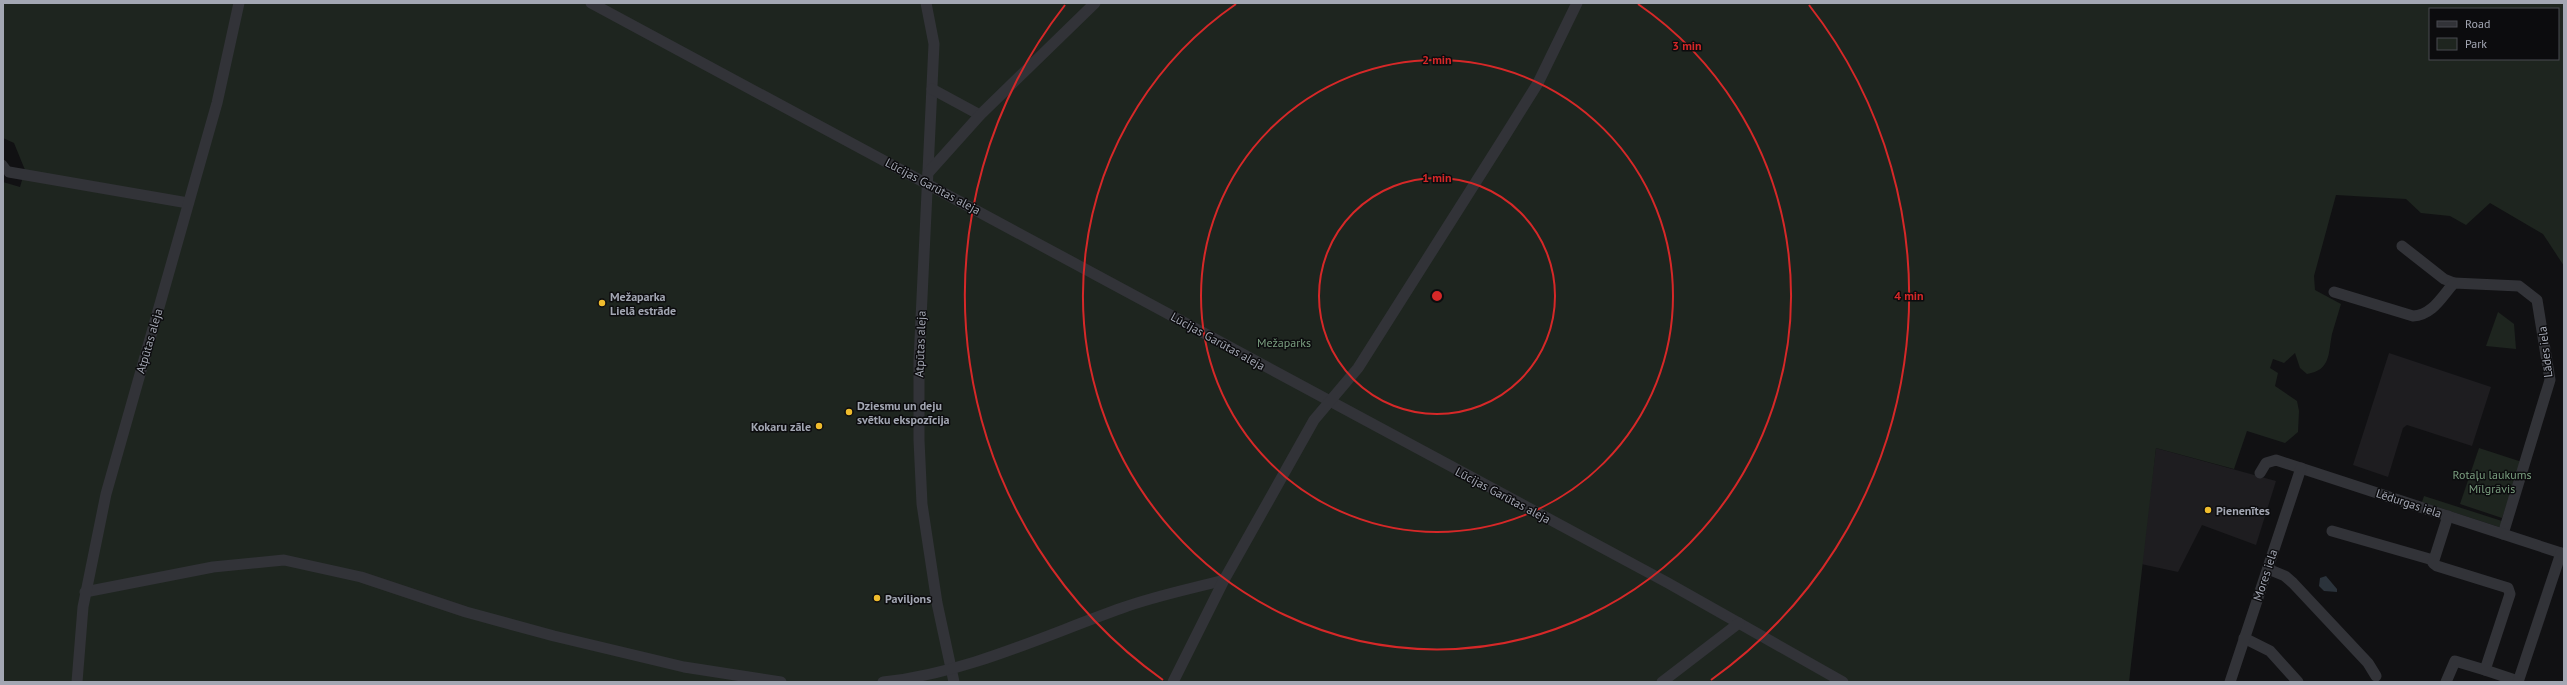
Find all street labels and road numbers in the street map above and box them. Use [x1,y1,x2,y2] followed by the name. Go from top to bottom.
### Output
[883,155,983,217] street label: Lūcijas Garūtas aleja
[133,307,165,375] street label: Atpūtas aleja
[1168,309,1268,373] street label: Lūcijas Garūtas aleja
[911,310,929,378] street label: Atpūtas aleja
[2534,325,2556,379] street label: Lādes iela
[1453,464,1553,526] street label: Lūcijas Garūtas aleja
[2374,485,2444,521] street label: Lēdurgas iela
[2250,547,2280,603] street label: Mores iela

